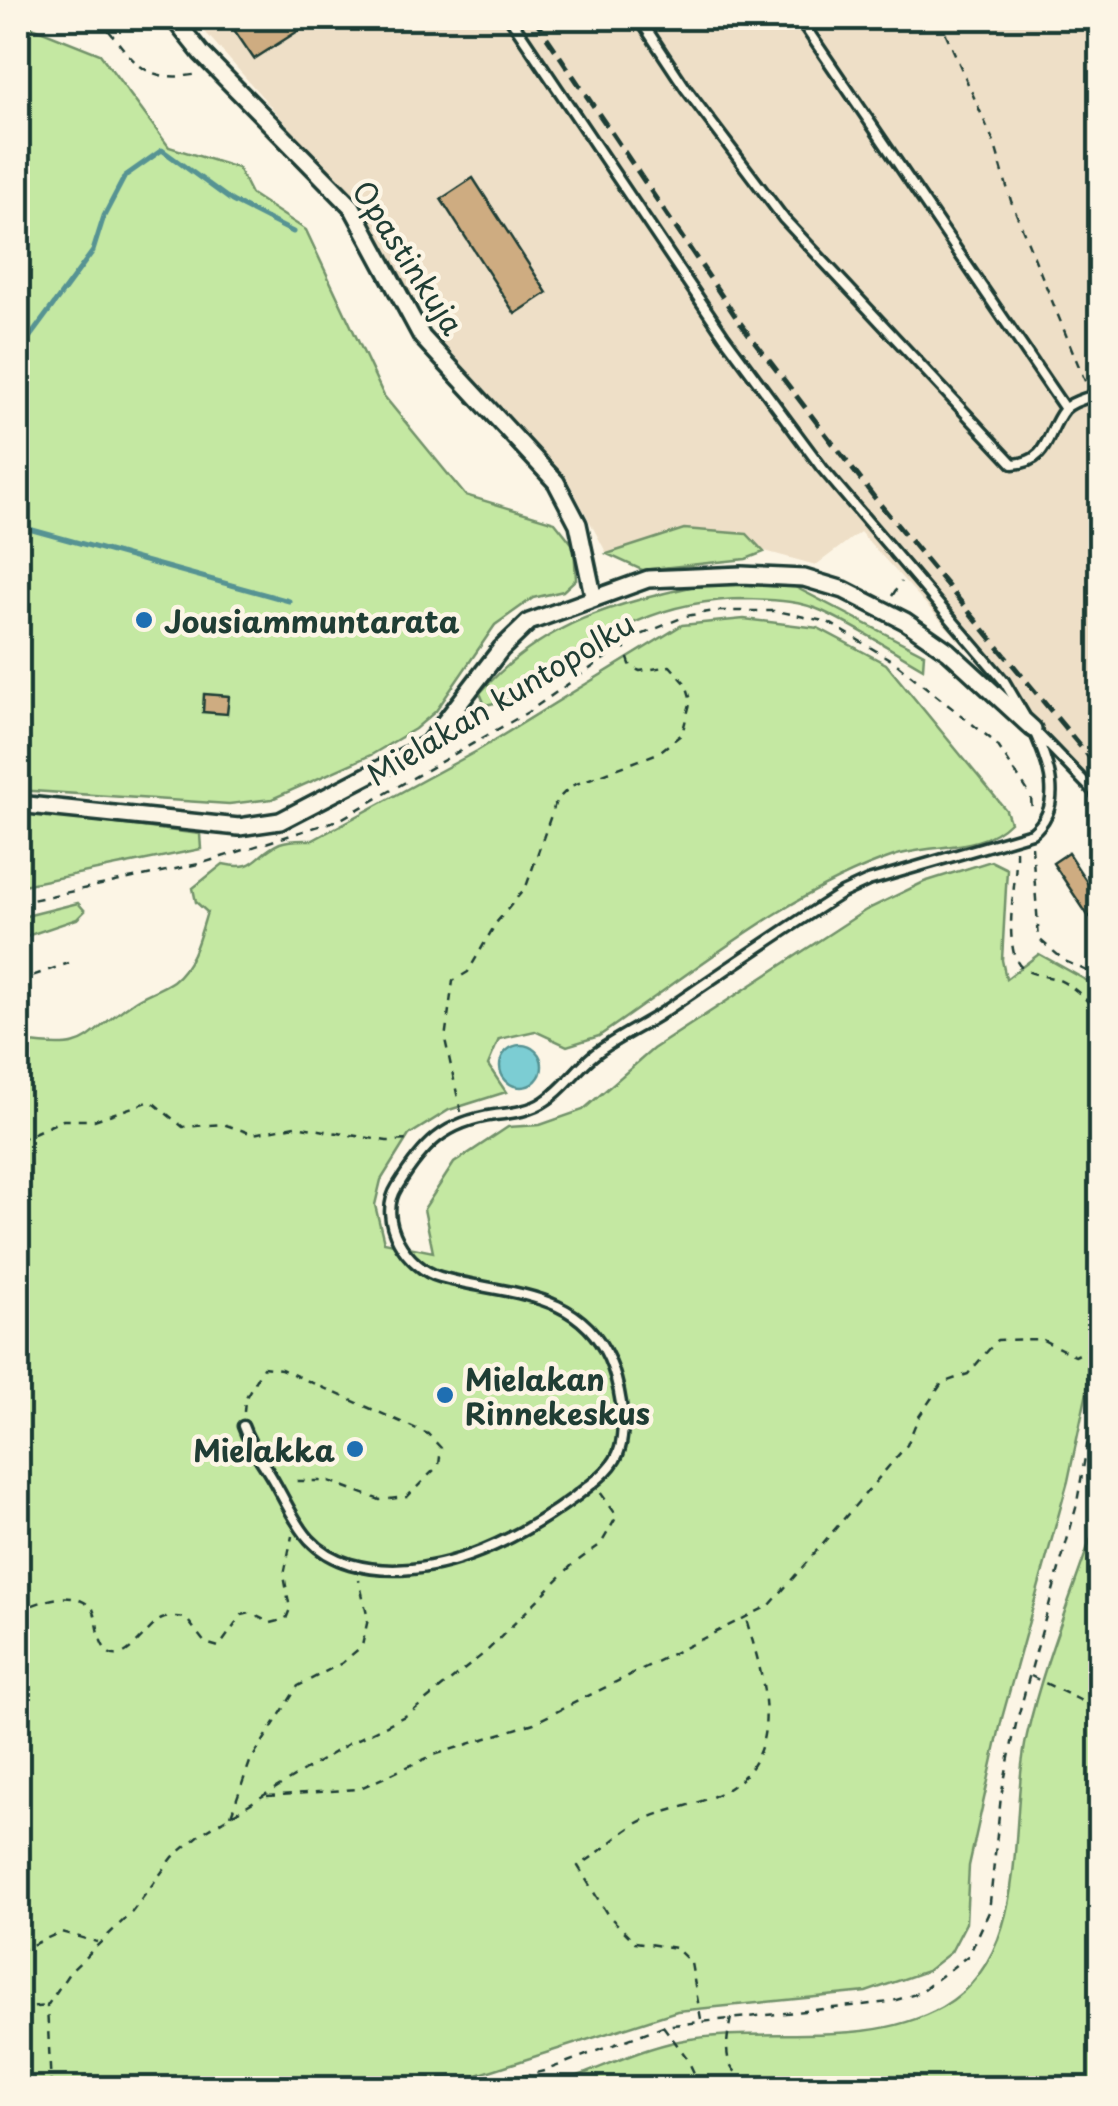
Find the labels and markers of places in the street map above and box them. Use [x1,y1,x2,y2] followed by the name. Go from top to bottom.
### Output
[164,598,460,643] place label: Jousiammuntarata
[133,609,155,631] marker: Jousiammuntarata
[465,1356,650,1435] place label: Mielakan Rinnekeskus
[434,1384,456,1406] marker: Mielakan Rinnekeskus
[193,1427,336,1472] place label: Mielakka
[344,1438,366,1460] marker: Mielakka

